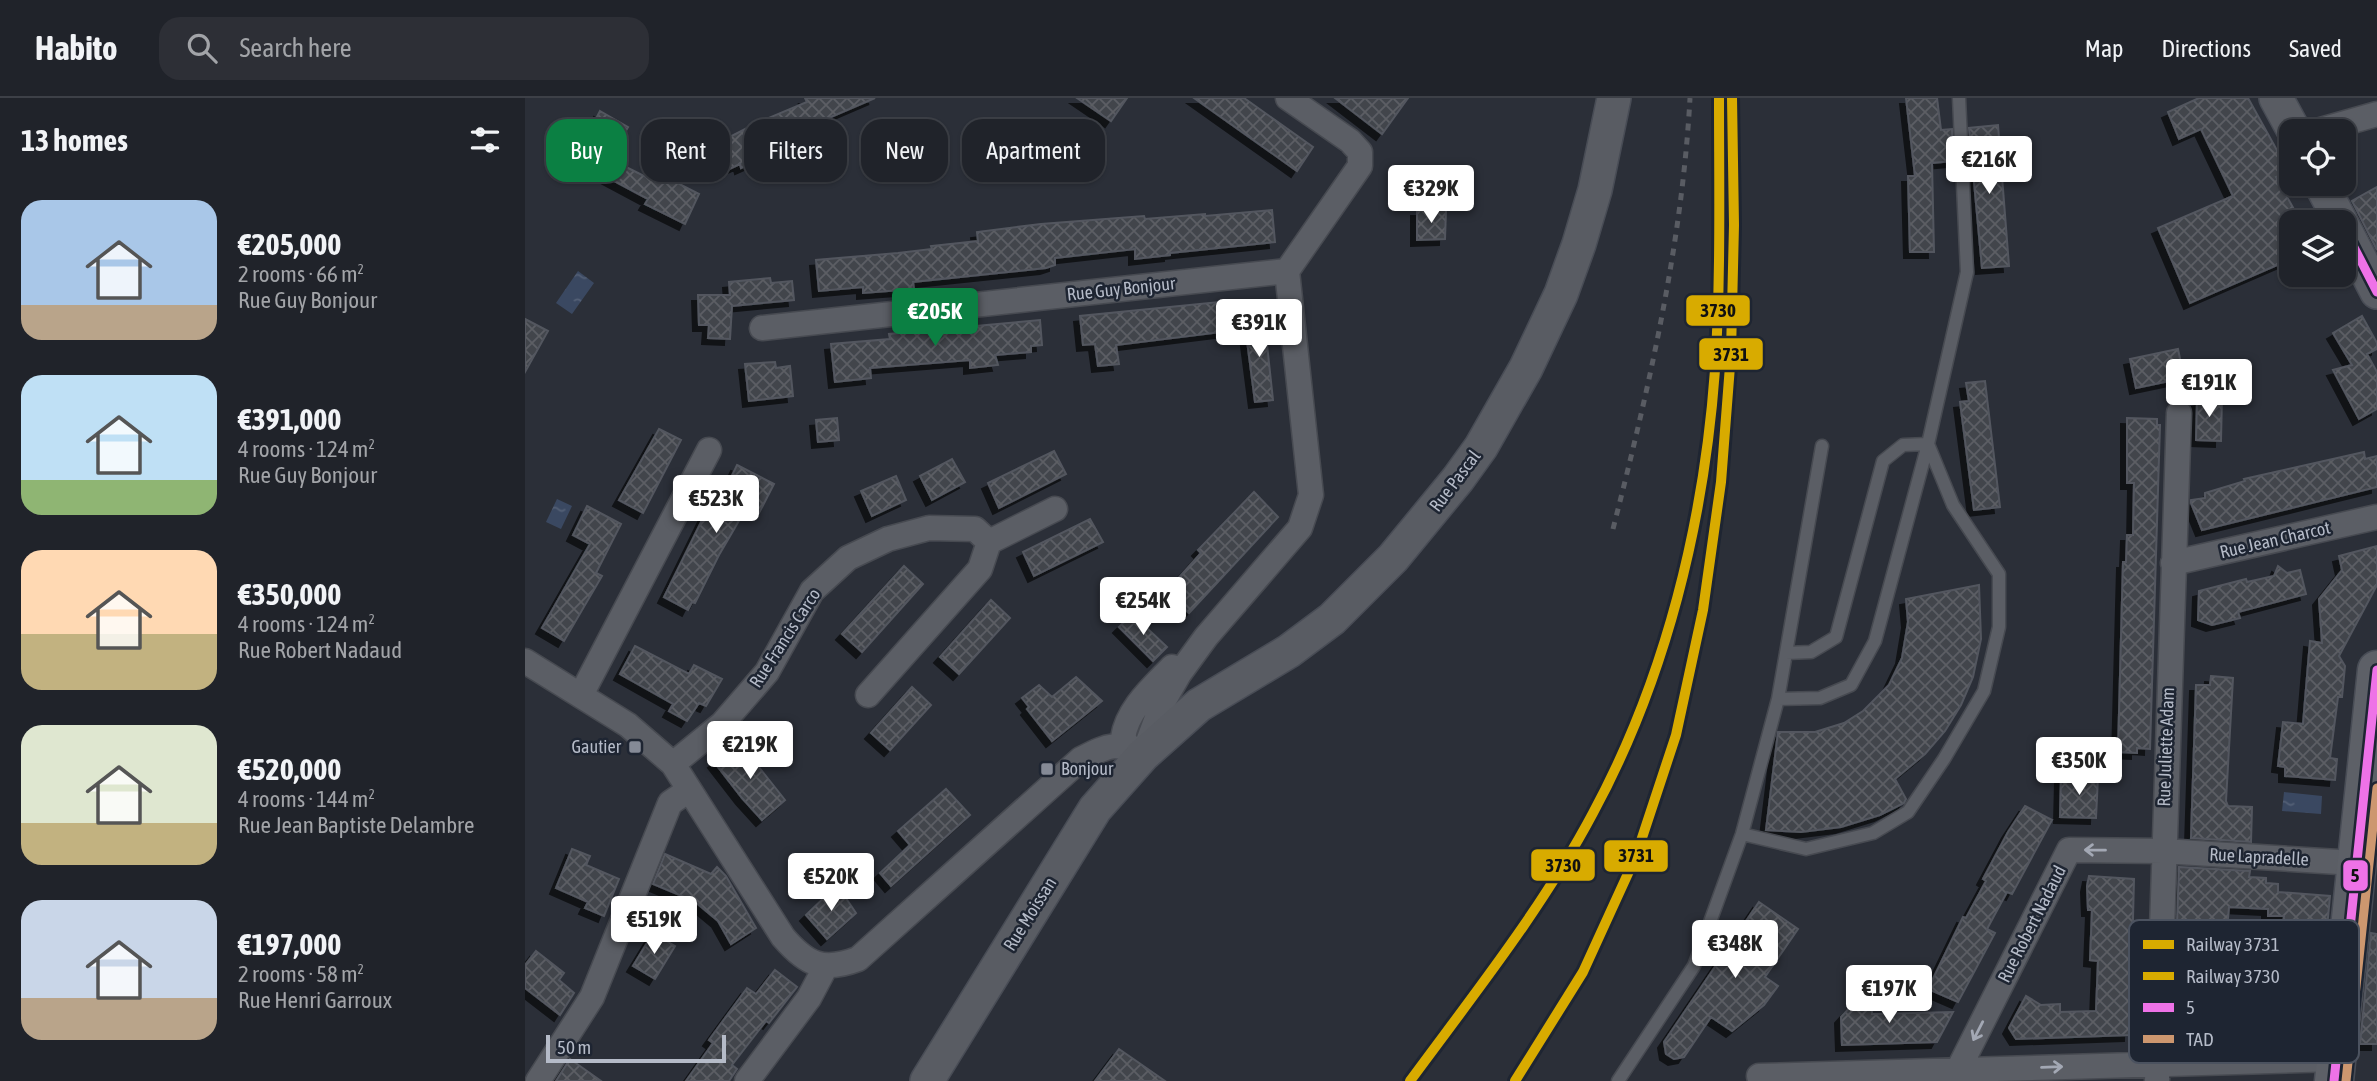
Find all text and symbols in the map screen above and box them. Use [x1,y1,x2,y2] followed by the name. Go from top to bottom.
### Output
[159,17,649,80] search box
[35,29,117,67] text: Habito
[183,29,221,67] icon: search
[239,33,352,63] text: Search here
[2085,35,2123,62] text: Map
[2161,35,2251,62] text: Directions
[2289,35,2342,62] text: Saved
[546,119,627,182] chip: Buy
[641,119,730,182] chip: Rent
[744,119,847,182] chip: Filters
[861,119,948,182] chip: New
[962,119,1105,182] chip: Apartment
[2279,119,2356,287] map controls
[2279,119,2356,196] button: locate
[466,121,504,159] icon: filters
[21,123,128,157] text: 13 homes
[1940,136,2038,196] pin: €216K
[1962,146,2016,172] text: €216K
[1382,166,1480,225] pin: €329K
[1404,175,1458,201] text: €329K
[2279,210,2356,287] button: layers
[238,227,341,261] text: €205,000
[77,228,161,312] icon: home
[238,261,364,287] text: 2 rooms · 66 m²
[1066,272,1177,305] street label: Rue Guy Bonjour
[238,287,377,313] text: Rue Guy Bonjour
[886,288,984,348] pin: €205K
[1685,294,1751,327] line badge: 3730
[908,298,962,324] text: €205K
[1700,299,1736,321] text: 3730
[1210,300,1308,359] pin: €391K
[1232,309,1286,335] text: €391K
[1698,337,1764,371] line badge: 3731
[1713,343,1749,365] text: 3731
[2160,360,2258,419] pin: €191K
[2182,369,2236,395] text: €191K
[238,402,341,436] text: €391,000
[77,403,161,487] icon: home
[238,436,375,462] text: 4 rooms · 124 m²
[1425,446,1485,516] street label: Rue Pascal
[238,462,377,488] text: Rue Guy Bonjour
[667,476,765,535] pin: €523K
[689,485,743,511] text: €523K
[2218,517,2332,562] street label: Rue Jean Charcot
[238,577,341,611] text: €350,000
[77,578,161,662] icon: home
[1094,578,1192,637] pin: €254K
[745,584,824,691] street label: Rue Francis Carco
[1116,587,1170,613] text: €254K
[238,611,375,637] text: 4 rooms · 124 m²
[238,637,402,663] text: Rue Robert Nadaud
[2153,687,2178,807] street label: Rue Juliette Adam
[701,722,799,781] pin: €219K
[723,731,777,757] text: €219K
[572,736,622,757] place label: Gautier
[2030,738,2128,797] pin: €350K
[627,739,643,755] marker: Gautier
[2052,747,2106,773] text: €350K
[238,752,341,786] text: €520,000
[77,753,161,837] icon: home
[1061,758,1114,779] place label: Bonjour
[1039,761,1055,777] marker: Bonjour
[238,786,375,812] text: 4 rooms · 144 m²
[238,812,474,838] text: Rue Jean Baptiste Delambre
[1603,839,1669,873] line badge: 3731
[2209,843,2309,870] street label: Rue Lapradelle
[1618,844,1654,866] text: 3731
[2083,844,2106,857] one-way arrow
[1530,848,1596,882] line badge: 3730
[782,854,880,913] pin: €520K
[1545,854,1581,876] text: 3730
[2342,859,2369,892] line badge: 5
[1993,862,2070,986] street label: Rue Robert Nadaud
[804,863,858,889] text: €520K
[2351,864,2360,886] text: 5
[999,873,1060,954] street label: Rue Moissan
[605,896,703,956] pin: €519K
[627,906,681,932] text: €519K
[1686,920,1784,980] pin: €348K
[2129,920,2359,1063] legend
[238,927,341,961] text: €197,000
[77,928,161,1012] icon: home
[1708,930,1762,956] text: €348K
[2186,933,2280,955] text: Railway 3731
[238,961,364,987] text: 2 rooms · 58 m²
[1840,965,1938,1025] pin: €197K
[2186,965,2280,987] text: Railway 3730
[1862,975,1916,1001] text: €197K
[238,987,392,1013] text: Rue Henri Garroux
[2186,996,2195,1018] text: 5
[1971,1020,1985,1041] one-way arrow
[2186,1028,2214,1050] text: TAD
[546,1032,726,1064] scale bar
[557,1036,591,1058] text: 50 m
[2040,1060,2063,1073] one-way arrow

